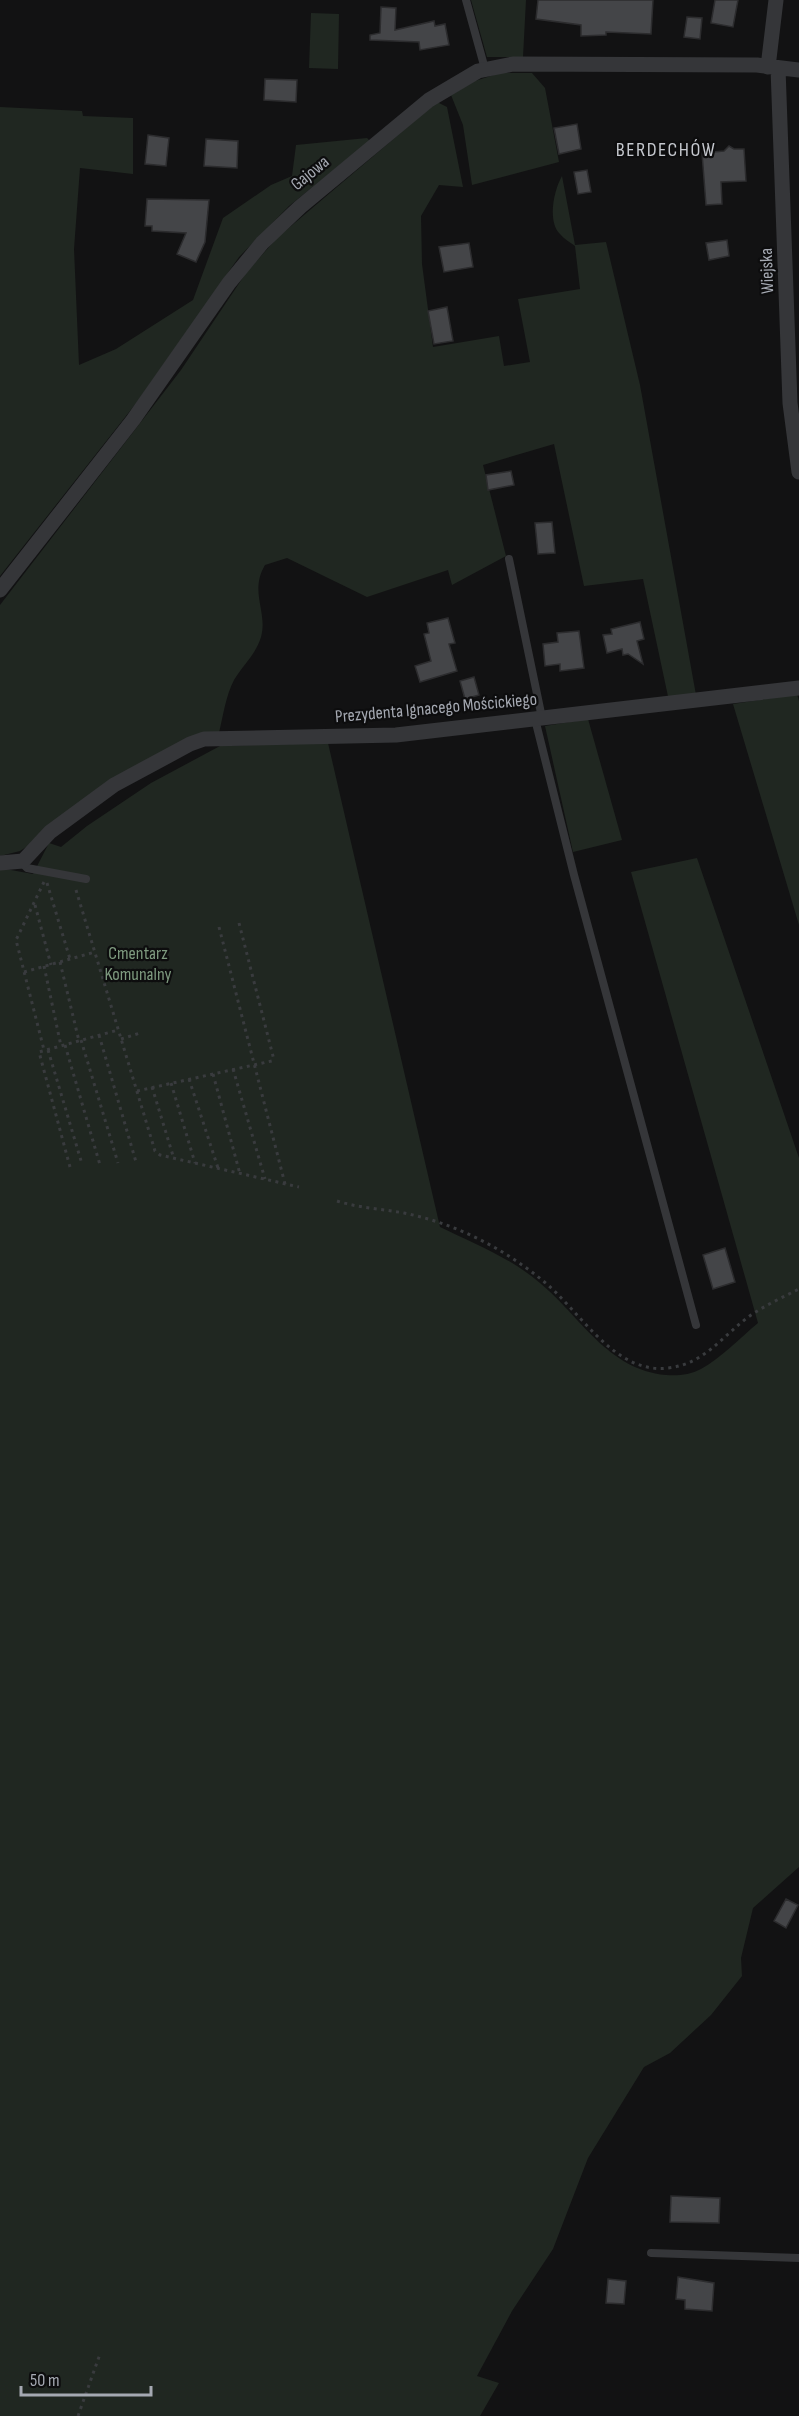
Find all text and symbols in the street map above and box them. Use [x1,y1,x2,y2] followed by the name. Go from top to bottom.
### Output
[616,138,716,162] district label: BERDECHÓW
[287,151,333,195] street label: Gajowa
[756,248,778,294] street label: Wiejska
[334,689,538,727] street label: Prezydenta Ignacego Mościckiego
[105,943,172,985] park label: Cmentarz Komunalny
[21,2359,152,2397] scale bar
[30,2370,60,2391] text: 50 m

